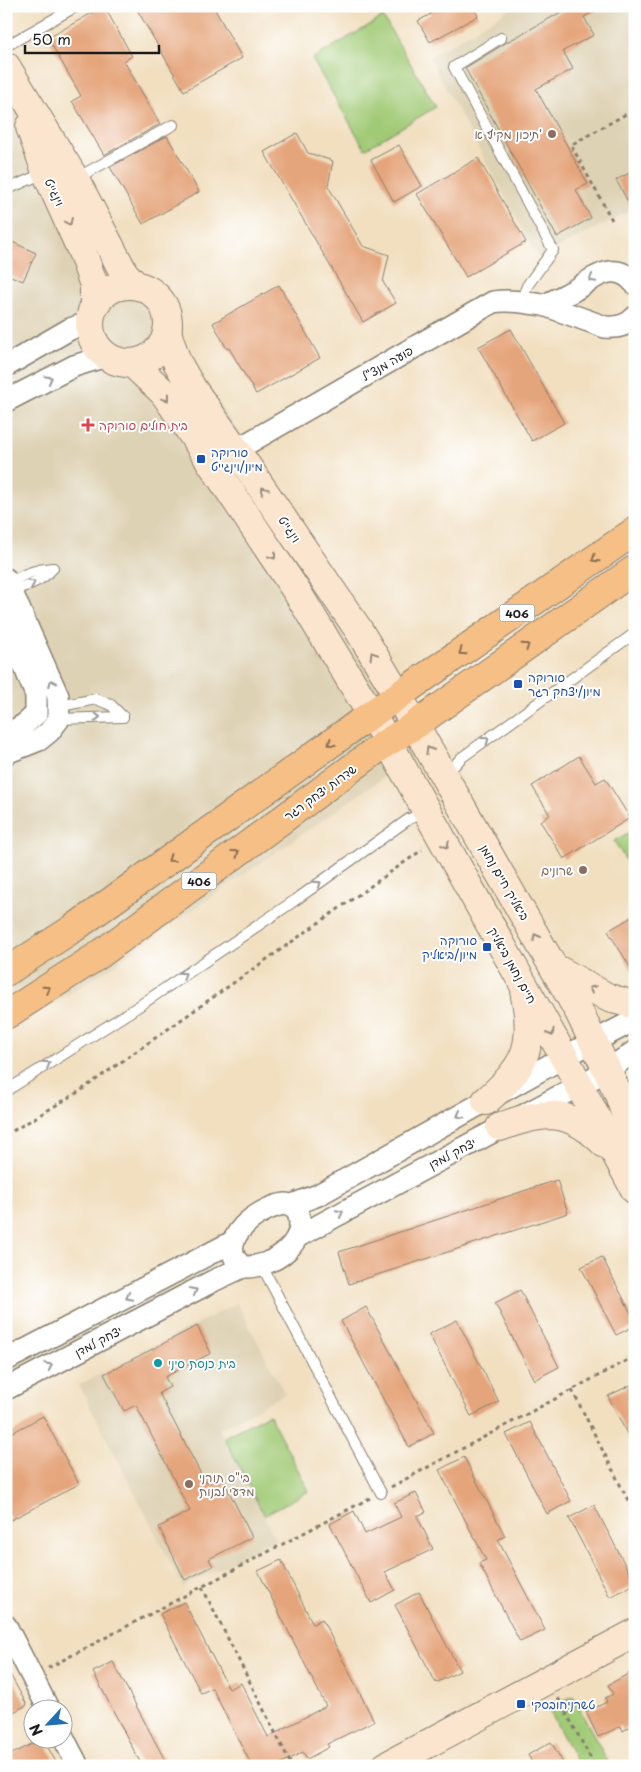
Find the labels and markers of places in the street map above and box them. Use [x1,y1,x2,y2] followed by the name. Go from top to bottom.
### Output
[475,125,542,143] place label: תיכון מקיף א'
[546,128,558,140] marker: תיכון מקיף א'
[99,416,188,434] place label: בית חולים סורוקה
[81,418,95,432] marker: בית חולים סורוקה
[211,443,263,475] place label: סורוקה מיון/וינגייט
[195,453,207,465] marker: סורוקה מיון/וינגייט
[528,668,601,700] place label: סורוקה מיון/יצחק רגר
[512,678,524,690] marker: סורוקה מיון/יצחק רגר
[541,861,573,879] place label: שרונים
[577,864,589,876] marker: שרונים
[422,931,477,963] place label: סורוקה מיון/ביאליק
[481,941,493,953] marker: סורוקה מיון/ביאליק
[168,1354,236,1372] place label: בית כנסת סיני
[152,1357,164,1369] marker: בית כנסת סיני
[199,1468,254,1500] place label: בי"ס תורני מדעי לבנות
[183,1478,195,1490] marker: בי"ס תורני מדעי לבנות
[531,1695,595,1713] place label: טשרניחובסקי
[515,1698,527,1710] marker: טשרניחובסקי

